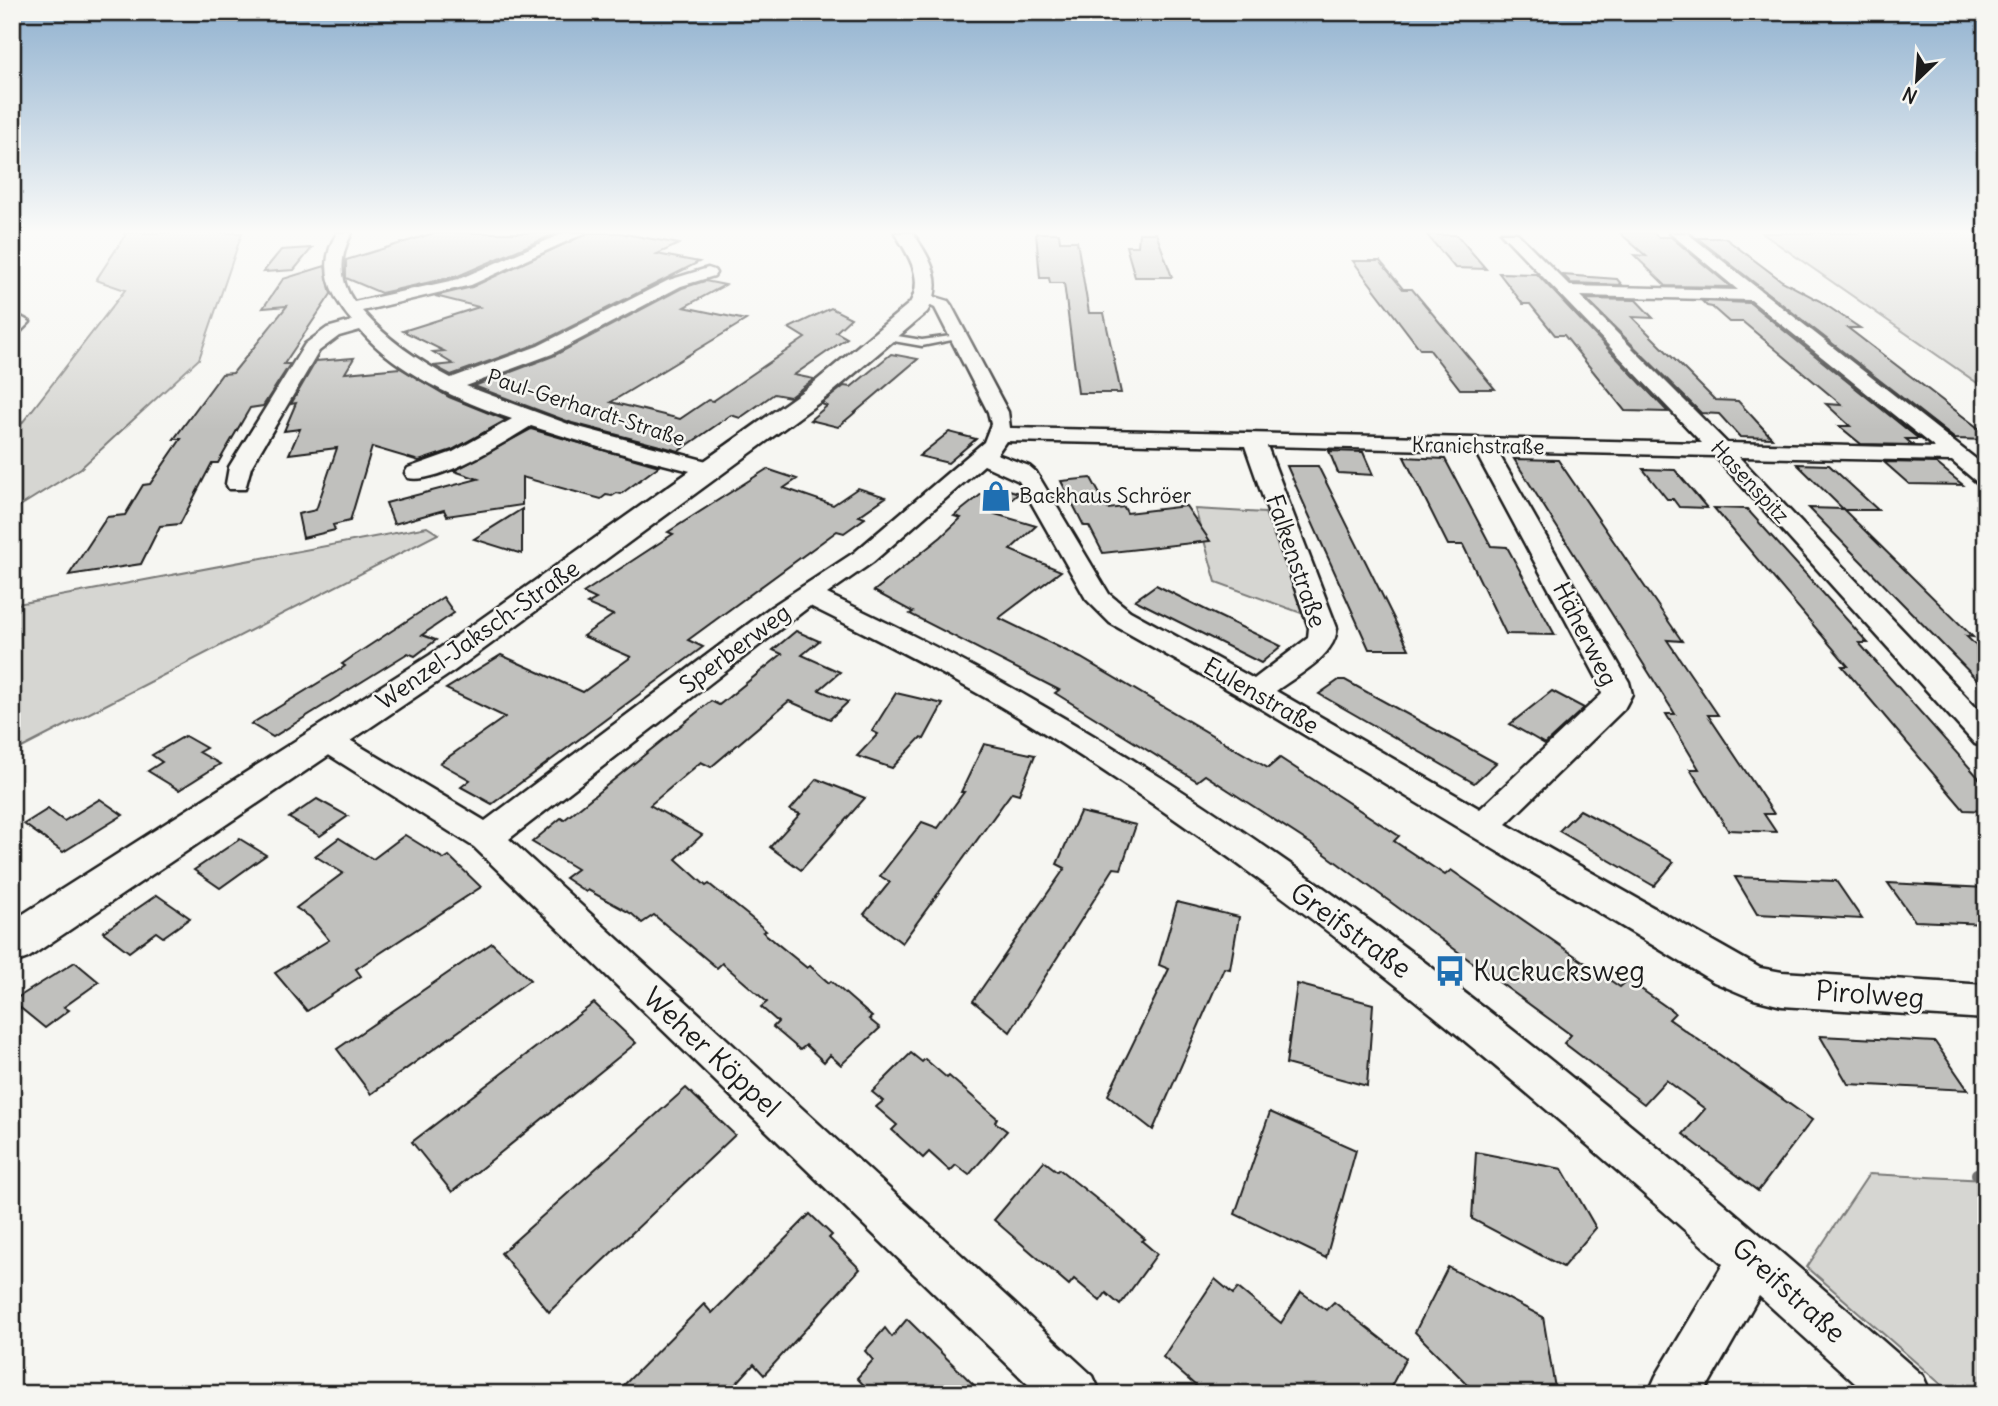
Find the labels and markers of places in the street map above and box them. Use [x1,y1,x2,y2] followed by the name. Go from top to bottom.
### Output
[979,479,1013,513] shop icon: Backhaus Schröer
[1019,482,1192,509] place label: Backhaus Schröer
[1473,953,1645,989] place label: Kuckucksweg
[1433,954,1467,988] bus stop icon: Kuckucksweg

